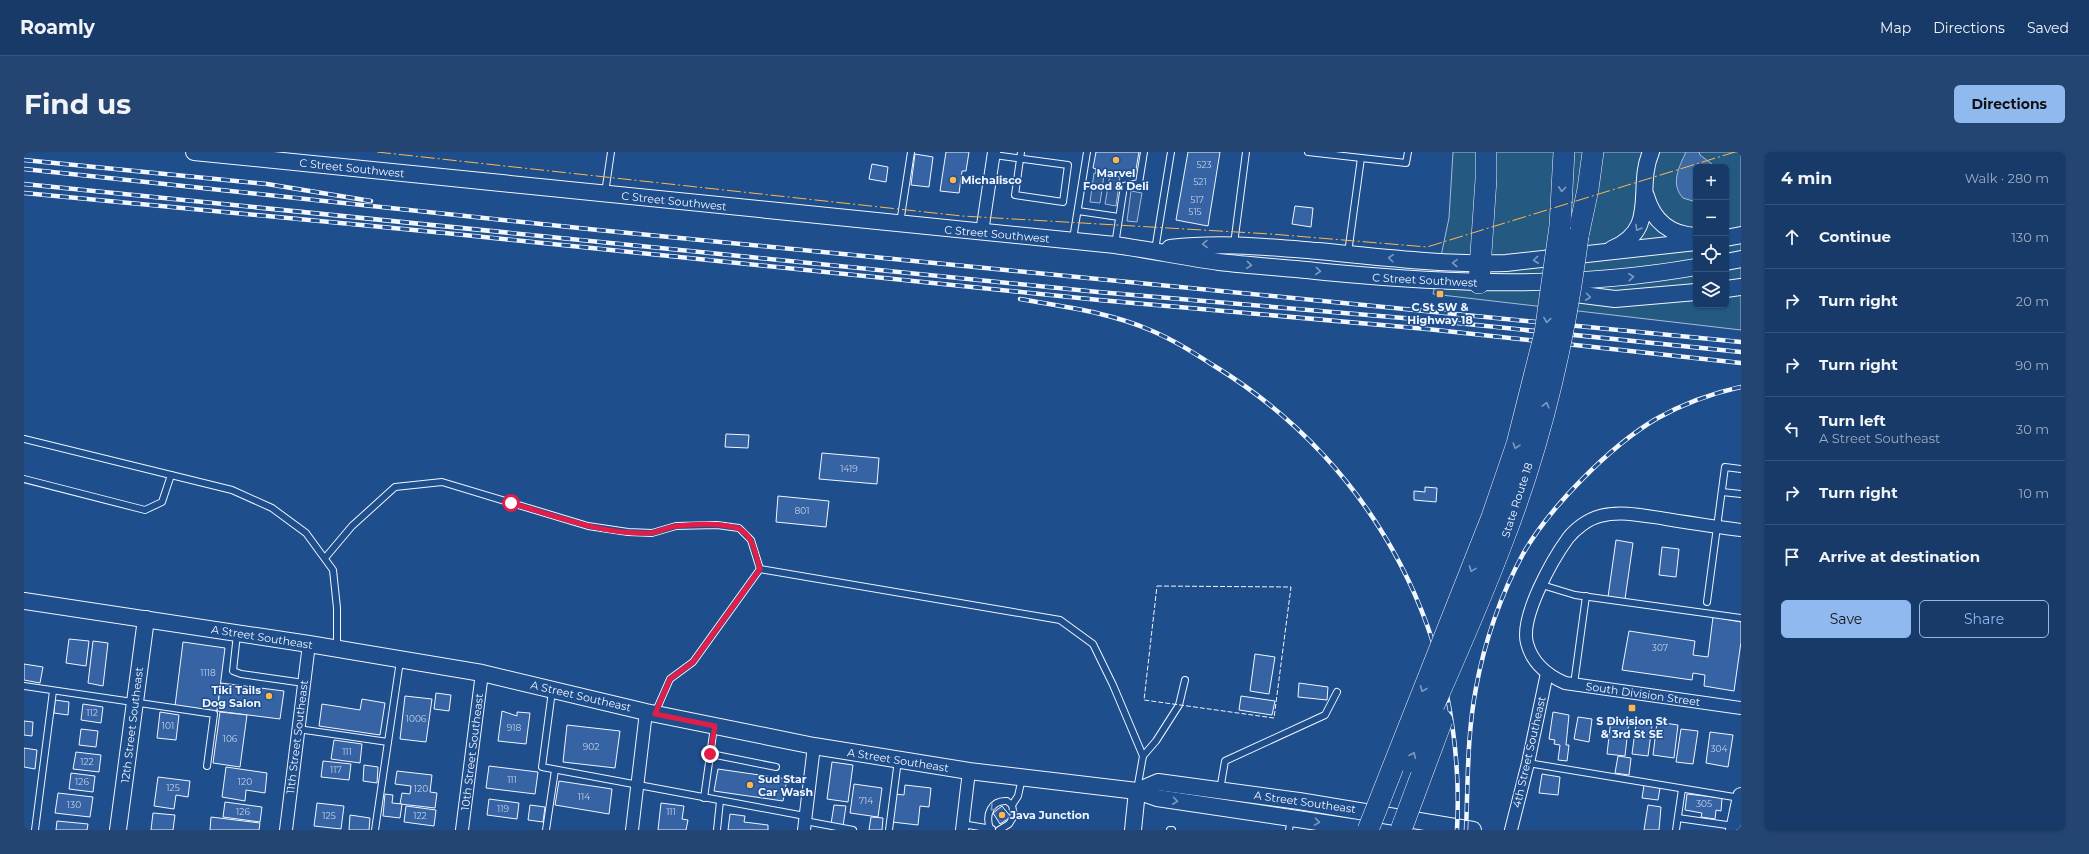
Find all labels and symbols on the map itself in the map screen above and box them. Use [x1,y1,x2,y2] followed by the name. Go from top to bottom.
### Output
[1111,155,1121,165] marker: Marvel Food & Deli
[299,156,406,181] street label: C Street Southwest
[1196,159,1212,170] house number: 523
[1083,166,1149,193] place label: Marvel Food & Deli
[961,173,1022,187] place label: Michalisco
[948,175,958,185] marker: Michalisco
[1193,176,1207,187] house number: 521
[1558,186,1567,192] one-way arrow
[621,189,728,214] street label: C Street Southwest
[1190,194,1204,205] house number: 517
[1188,206,1202,217] house number: 515
[944,222,1051,246] street label: C Street Southwest
[1635,224,1642,231] one-way arrow
[1202,240,1208,249] one-way arrow
[1388,254,1394,263] one-way arrow
[1533,255,1539,264] one-way arrow
[1452,259,1458,267] one-way arrow
[1246,260,1252,269] one-way arrow
[1315,267,1321,276] one-way arrow
[1372,270,1479,290] street label: C Street Southwest
[1628,272,1634,281] one-way arrow
[1435,289,1445,299] marker: C St SW & Highway 18
[1585,292,1591,301] one-way arrow
[1407,300,1473,327] place label: C St SW & Highway 18
[1543,317,1552,323] one-way arrow
[1541,402,1550,409] one-way arrow
[1512,443,1521,450] one-way arrow
[1498,461,1536,539] street label: State Route 18
[840,463,858,474] house number: 1419
[502,494,520,512] route start
[795,505,809,516] house number: 801
[1468,565,1476,572] one-way arrow
[210,622,314,652] street label: A Street Southeast
[1652,642,1668,653] house number: 307
[118,666,146,784] street label: 12th Street Southeast
[200,667,216,678] house number: 1118
[529,678,633,714] street label: A Street Southeast
[283,679,311,795] street label: 11th Street Southeast
[1585,679,1702,709] street label: South Division Street
[202,683,261,710] place label: Tiki Tails Dog Salon
[1420,686,1428,693] one-way arrow
[264,691,274,701] marker: Tiki Tails Dog Salon
[458,692,486,811] street label: 10th Street Southeast
[1509,694,1549,809] street label: 4th Street Southeast
[1627,703,1637,713] marker: S Division St & 3rd St SE
[86,707,98,718] house number: 112
[406,713,427,724] house number: 1006
[1596,714,1668,741] place label: S Division St & 3rd St SE
[162,720,174,731] house number: 101
[507,722,521,733] house number: 918
[223,733,238,744] house number: 106
[583,741,599,752] house number: 902
[1711,743,1728,754] house number: 304
[701,745,719,763] route end
[846,745,950,775] street label: A Street Southeast
[342,746,352,757] house number: 111
[1408,751,1416,758] one-way arrow
[80,756,94,767] house number: 122
[330,764,342,775] house number: 117
[758,772,813,799] place label: Sud Star Car Wash
[507,774,517,785] house number: 111
[75,776,89,787] house number: 126
[238,776,252,787] house number: 120
[745,780,755,790] marker: Sud Star Car Wash
[166,782,180,793] house number: 125
[414,783,428,794] house number: 120
[1253,788,1357,816] street label: A Street Southeast
[578,791,590,802] house number: 114
[859,795,873,806] house number: 714
[1172,796,1178,805] one-way arrow
[1696,798,1712,809] house number: 305
[67,799,81,810] house number: 130
[497,803,510,814] house number: 119
[990,803,998,811] one-way arrow
[236,806,250,817] house number: 126
[666,806,676,817] house number: 111
[1009,808,1090,822] place label: Java Junction
[322,810,336,821] house number: 125
[413,810,427,821] house number: 122
[997,810,1007,820] marker: Java Junction
[1314,817,1320,826] one-way arrow

